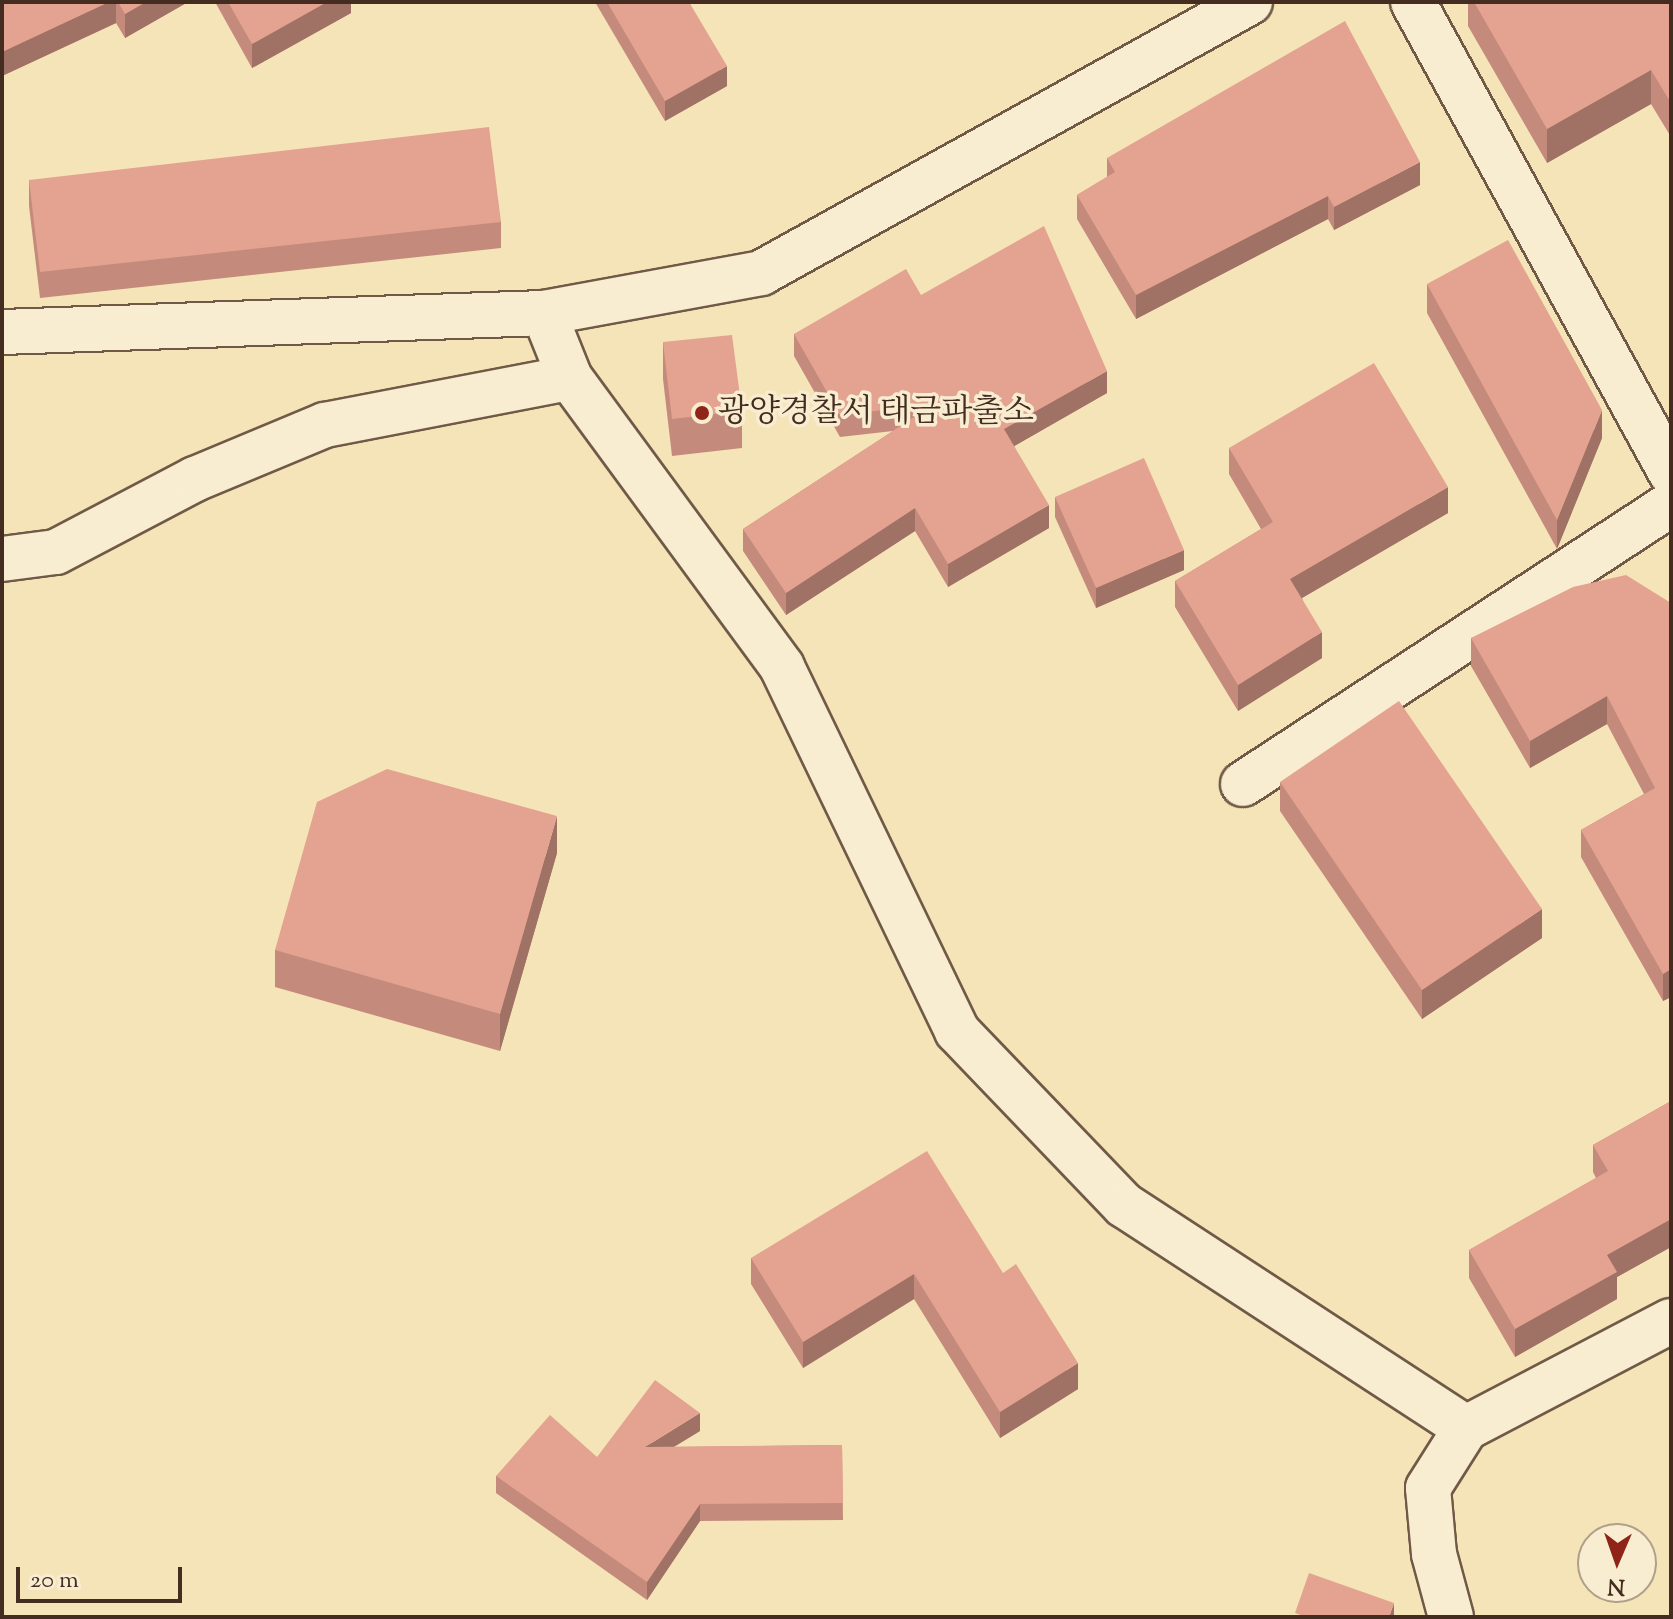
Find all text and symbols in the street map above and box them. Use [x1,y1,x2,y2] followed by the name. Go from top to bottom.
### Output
[718,394,1034,432] place label: 광양경찰서 태금파출소
[693,404,711,422] marker: 광양경찰서 태금파출소
[1577,1523,1657,1603] north arrow
[20,1551,186,1601] scale bar
[30,1564,79,1598] text: 20 m
[1607,1569,1626,1601] text: N

